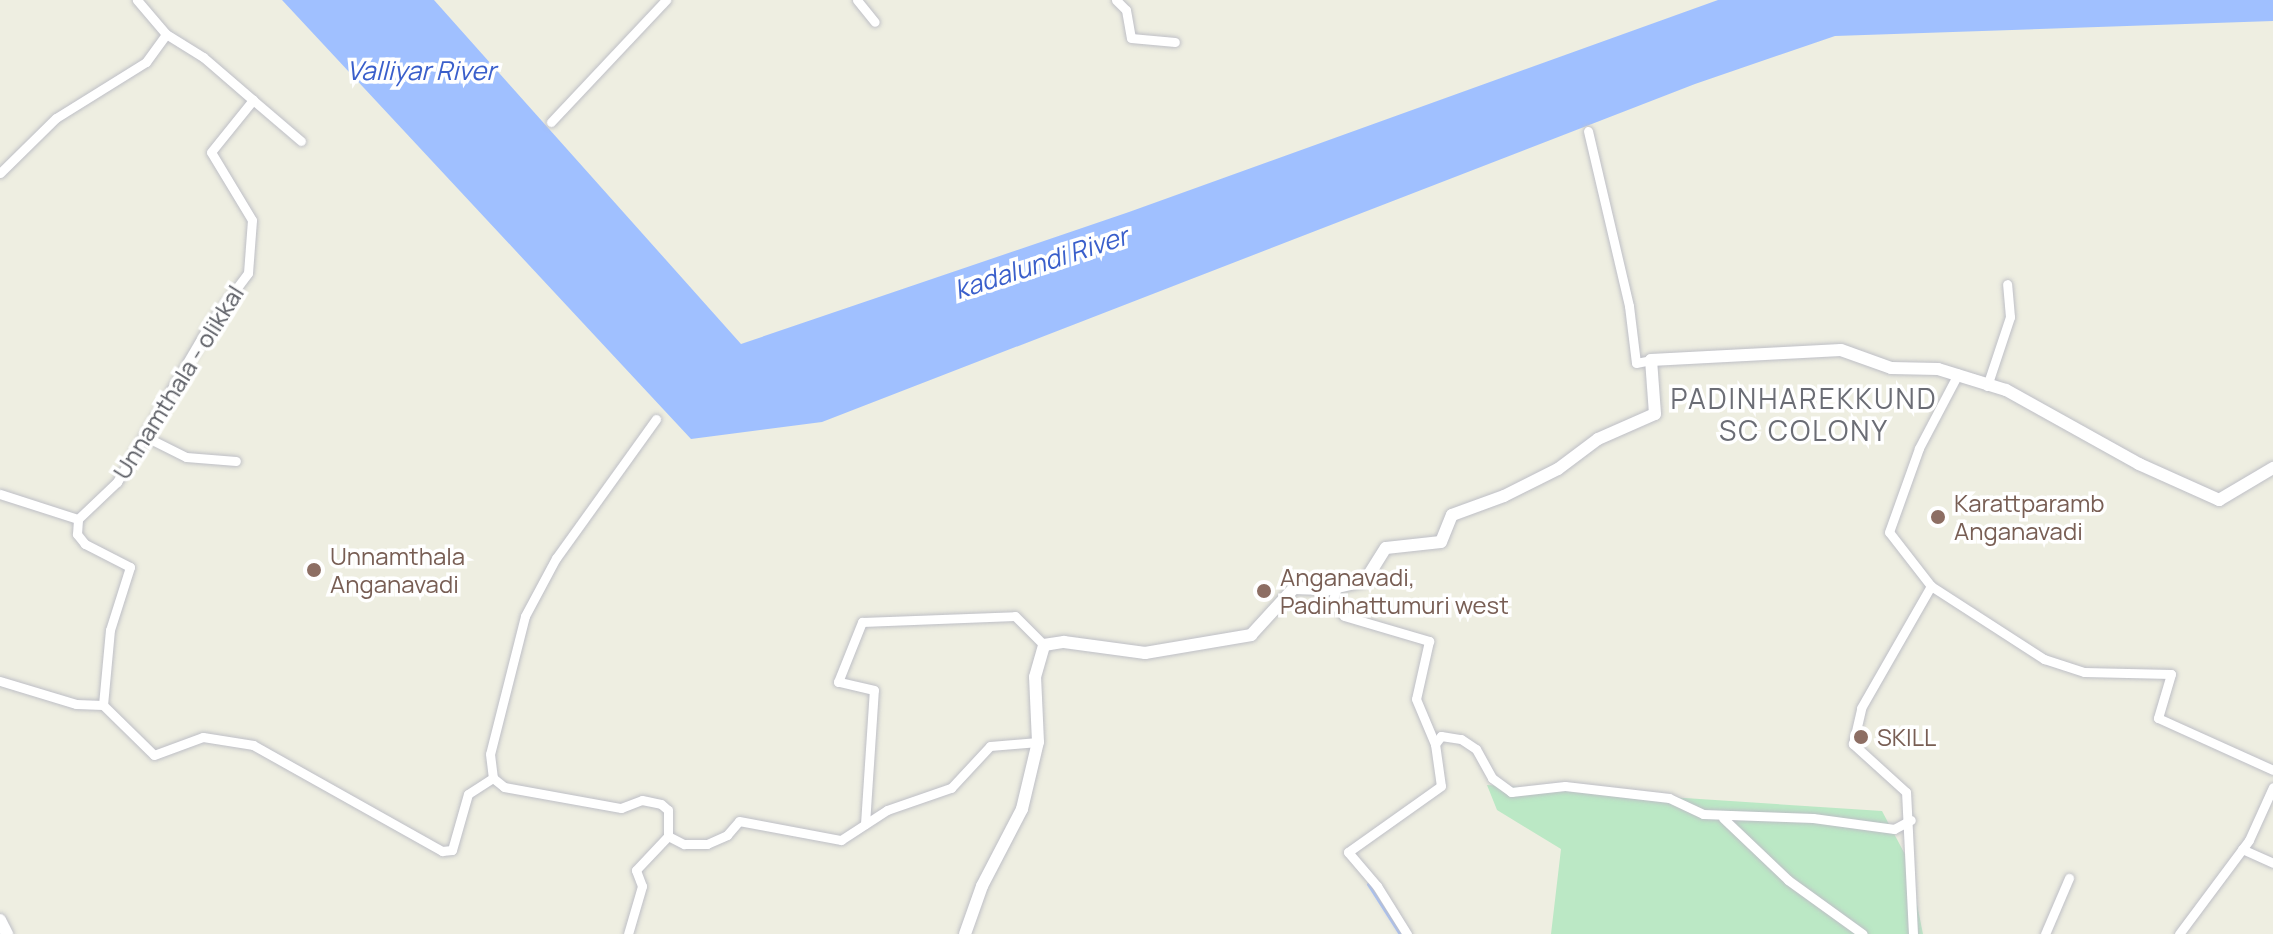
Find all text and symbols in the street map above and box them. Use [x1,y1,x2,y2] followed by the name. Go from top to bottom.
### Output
[346,55,496,87] water label: Valliyar River
[950,220,1132,306] water label: kadalundi River
[107,280,249,484] street label: Unnamthala - olikkal
[1670,381,1938,447] district label: PADINHAREKKUND SC COLONY
[1954,489,2104,545] place label: Karattparamb Anganavadi
[1929,508,1947,526] marker: Karattparamb Anganavadi
[330,542,465,598] place label: Unnamthala Anganavadi
[305,561,323,579] marker: Unnamthala Anganavadi
[1280,563,1509,619] place label: Anganavadi, Padinhattumuri west
[1255,582,1273,600] marker: Anganavadi, Padinhattumuri west
[1877,723,1936,751] place label: SKILL
[1852,728,1870,746] marker: SKILL

